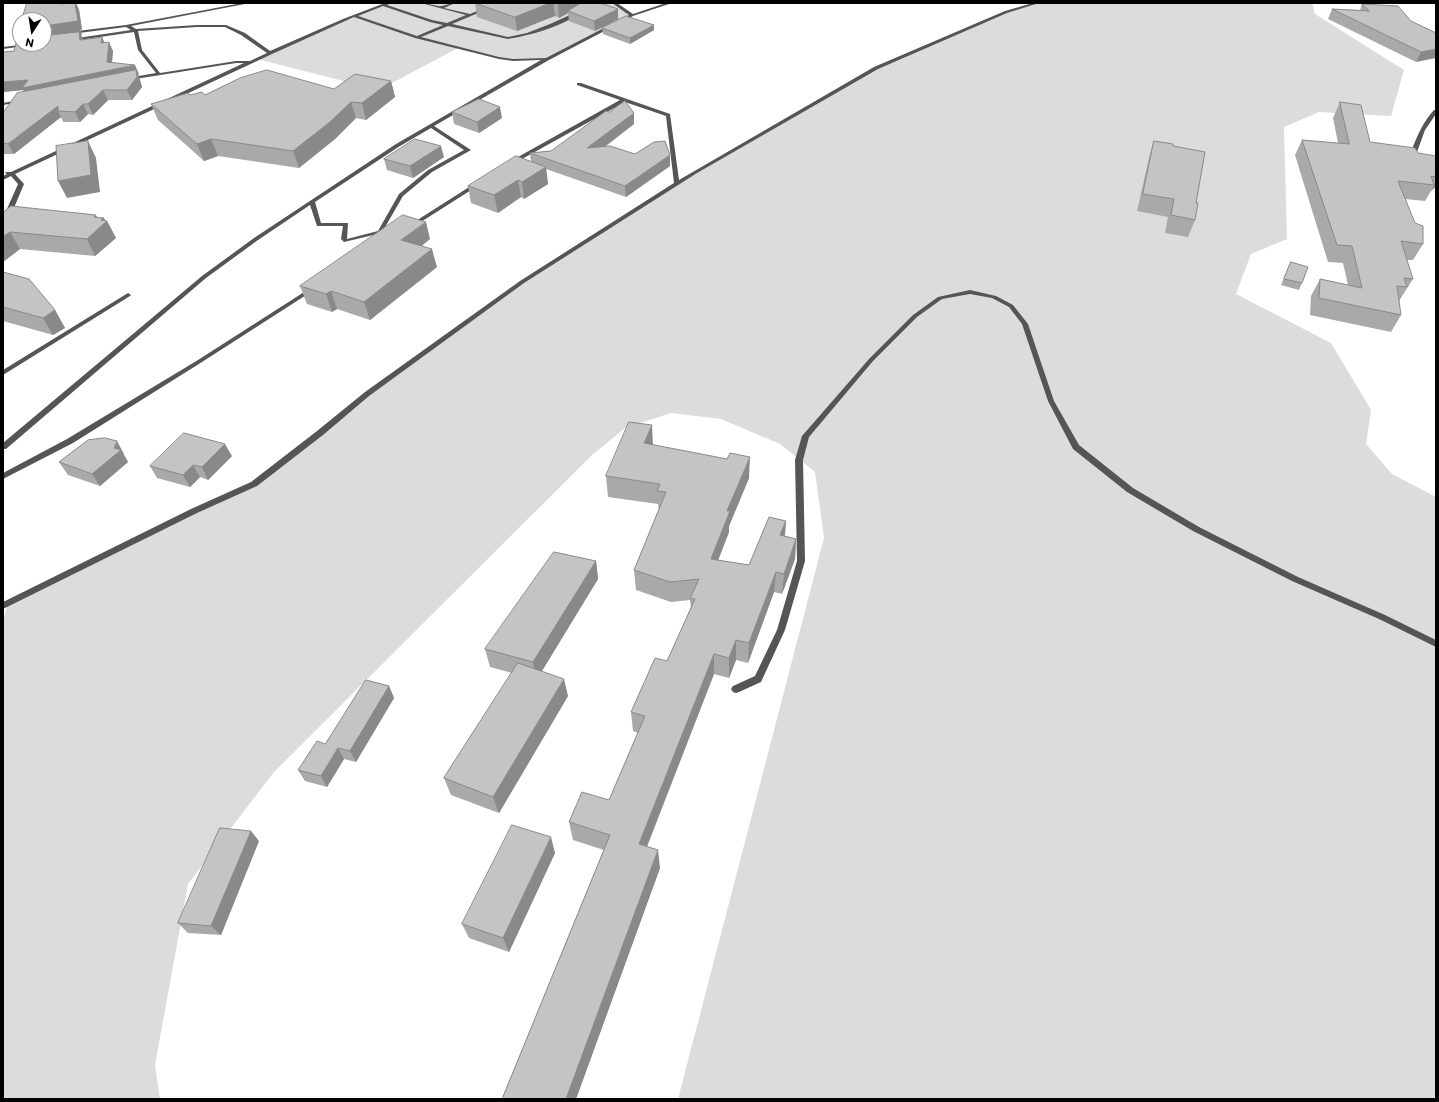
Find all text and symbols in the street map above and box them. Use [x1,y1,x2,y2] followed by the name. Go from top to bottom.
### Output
[12,12,52,52] north arrow
[24,36,35,50] text: N

